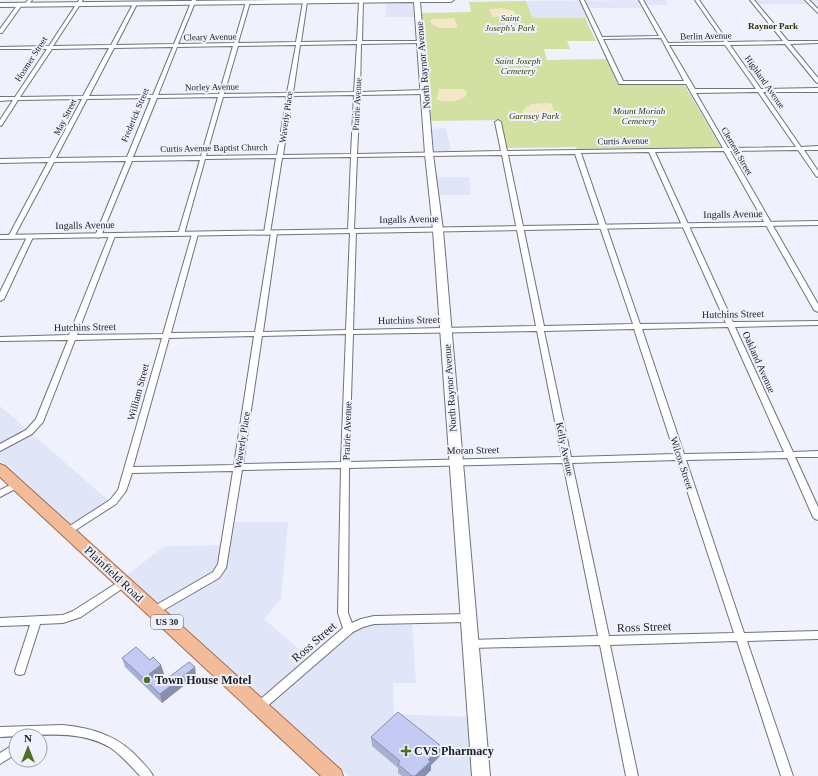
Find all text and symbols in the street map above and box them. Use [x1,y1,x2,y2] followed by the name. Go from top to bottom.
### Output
[485,13,536,33] park label: Saint Joseph's Park
[414,20,432,109] street label: North Raynor Avenue
[748,21,798,31] district label: Raynor Park
[680,31,732,41] street label: Berlin Avenue
[183,32,237,42] street label: Cleary Avenue
[13,34,50,83] street label: Hosmer Street
[743,54,787,110] street label: Highland Avenue
[495,56,541,76] park label: Saint Joseph Cemetery
[351,77,363,131] street label: Prairie Avenue
[185,82,239,92] street label: Norley Avenue
[119,86,151,144] street label: Frederick Street
[277,91,295,143] street label: Waverly Place
[52,97,79,137] street label: May Street
[612,106,666,126] park label: Mount Moriah Cemetery
[509,111,560,121] park label: Garnsey Park
[719,125,755,177] street label: Clement Street
[597,136,649,146] street label: Curtis Avenue
[160,142,268,154] street label: Curtis Avenue Baptist Church
[703,208,763,220] street label: Ingalls Avenue
[379,213,439,225] street label: Ingalls Avenue
[55,219,115,231] street label: Ingalls Avenue
[702,308,764,320] street label: Hutchins Street
[378,314,440,326] street label: Hutchins Street
[54,321,116,333] street label: Hutchins Street
[741,330,778,395] street label: Oakland Avenue
[441,343,459,432] street label: North Raynor Avenue
[125,362,151,422] street label: William Street
[340,401,354,461] street label: Prairie Avenue
[232,410,252,469] street label: Waverly Place
[554,421,576,477] street label: Kelly Avenue
[668,435,696,491] street label: Wilcox Street
[447,444,500,456] street label: Moran Street
[82,543,146,605] street label: Plainfield Road
[151,615,183,629] road number: US 30
[289,618,340,665] street label: Ross Street
[617,619,672,635] street label: Ross Street
[155,673,252,687] place label: Town House Motel
[142,675,152,685] marker: Town House Motel
[8,728,48,768] north arrow
[24,732,32,744] text: N
[414,744,494,758] place label: CVS Pharmacy
[401,746,411,756] marker: CVS Pharmacy

